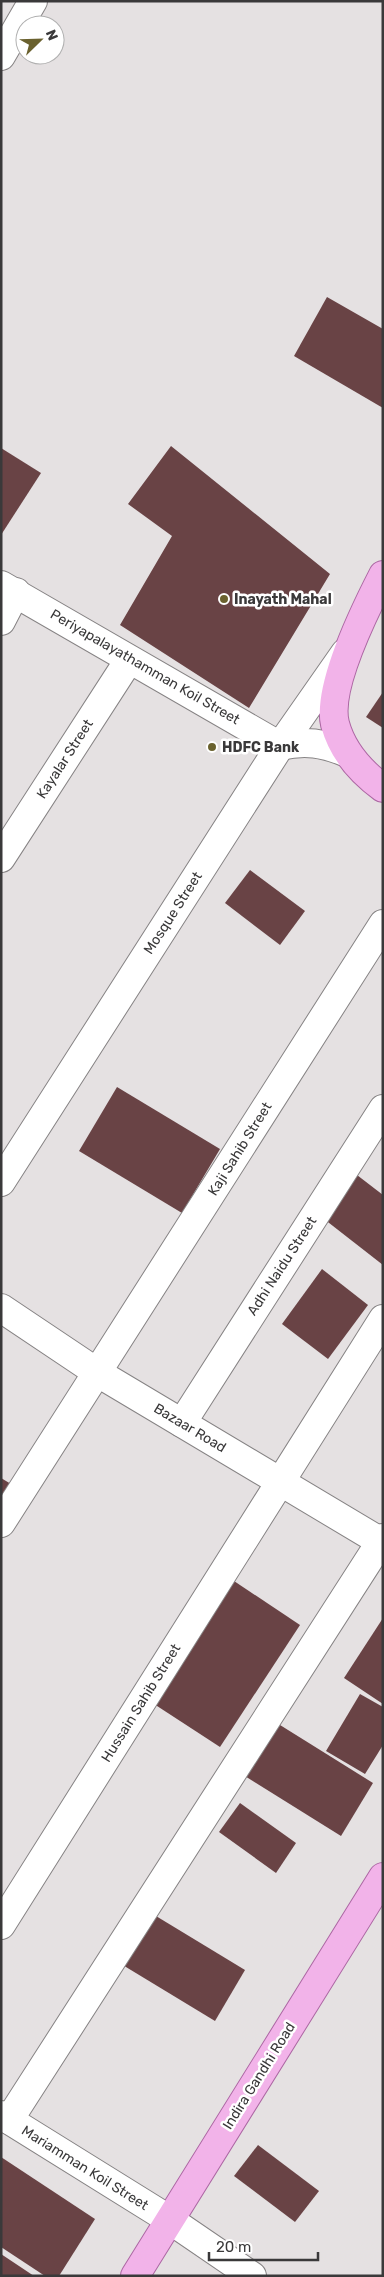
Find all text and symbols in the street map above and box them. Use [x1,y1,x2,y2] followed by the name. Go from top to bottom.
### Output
[15,15,65,65] north arrow
[42,27,61,43] text: N
[234,591,332,608] place label: Inayath Mahal
[218,593,230,605] marker: Inayath Mahal
[47,606,243,729] street label: Periyapalayathamman Koil Street
[33,716,97,802] street label: Kayalar Street
[222,739,300,756] place label: HDFC Bank
[206,741,218,753] marker: HDFC Bank
[140,868,206,957] street label: Mosque Street
[204,1099,276,1199] street label: Kaji Sahib Street
[244,1213,321,1319] street label: Adhi Naidu Street
[151,1400,229,1456] street label: Bazaar Road
[98,1640,185,1765] street label: Hussain Sahib Street
[219,2019,299,2133] street label: Indira Gandhi Road
[18,2122,152,2214] street label: Mariamman Koil Street
[209,2230,318,2262] scale bar
[216,2238,251,2256] text: 20 m

